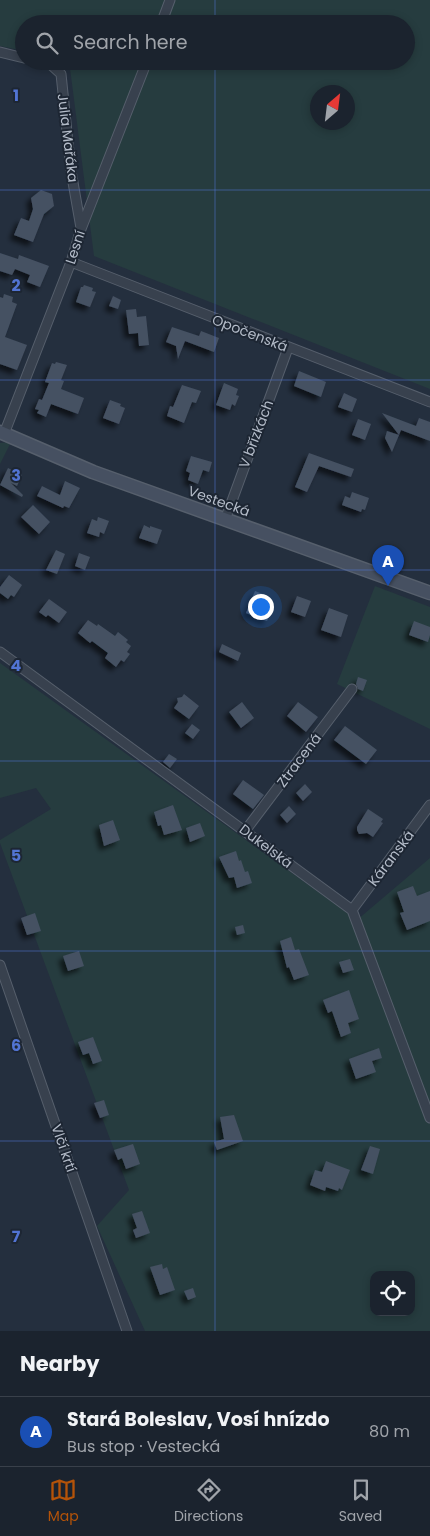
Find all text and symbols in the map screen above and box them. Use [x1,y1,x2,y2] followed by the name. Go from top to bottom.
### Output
[15,15,415,70] search box
[33,29,61,57] icon: search
[73,29,187,56] text: Search here
[13,84,19,107] text: 1
[310,85,355,130] north arrow
[53,92,83,184] street label: Julia Mařáka
[60,227,90,266] street label: Lesní
[11,274,21,297] text: 2
[209,309,291,357] street label: Opočenská
[234,397,278,471] street label: V břízkách
[11,464,21,487] text: 3
[185,481,253,521] street label: Vestecká
[372,545,404,586] pin: A
[248,594,274,620] your location
[11,654,22,677] text: 4
[272,729,326,791] street label: Ztracená
[235,819,297,873] street label: Dukelská
[363,826,419,890] street label: Káranská
[11,844,21,867] text: 5
[11,1034,21,1057] text: 6
[46,1121,82,1175] street label: Vlčí krtí
[12,1225,21,1248] text: 7
[370,1271,415,1316] map controls
[370,1271,415,1316] button: locate
[20,1349,100,1378] text: Nearby
[67,1406,330,1433] text: Stará Boleslav, Vosí hnízdo
[30,1420,42,1443] text: A
[369,1420,410,1443] text: 80 m
[67,1435,220,1458] text: Bus stop · Vestecká
[48,1476,79,1527] tab: Map
[174,1476,243,1527] tab: Directions
[339,1476,382,1527] tab: Saved

